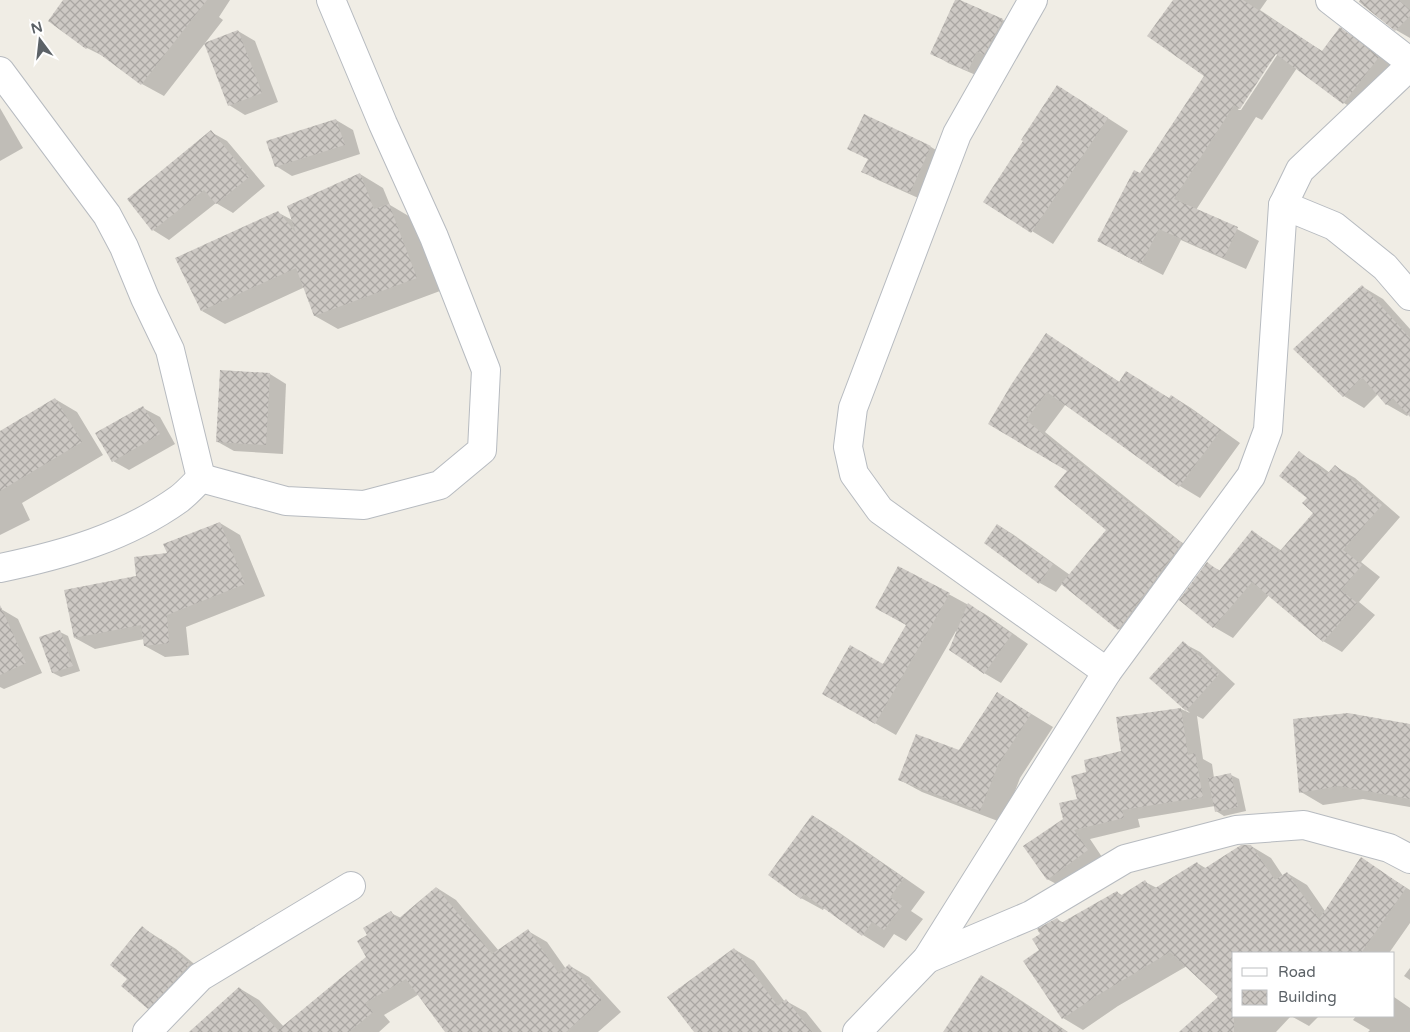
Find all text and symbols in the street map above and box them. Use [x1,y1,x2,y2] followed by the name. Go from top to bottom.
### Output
[15,15,65,65] north arrow
[29,18,44,38] text: N
[1232,952,1395,1017] legend
[1278,963,1316,981] text: Road
[1278,988,1337,1006] text: Building

